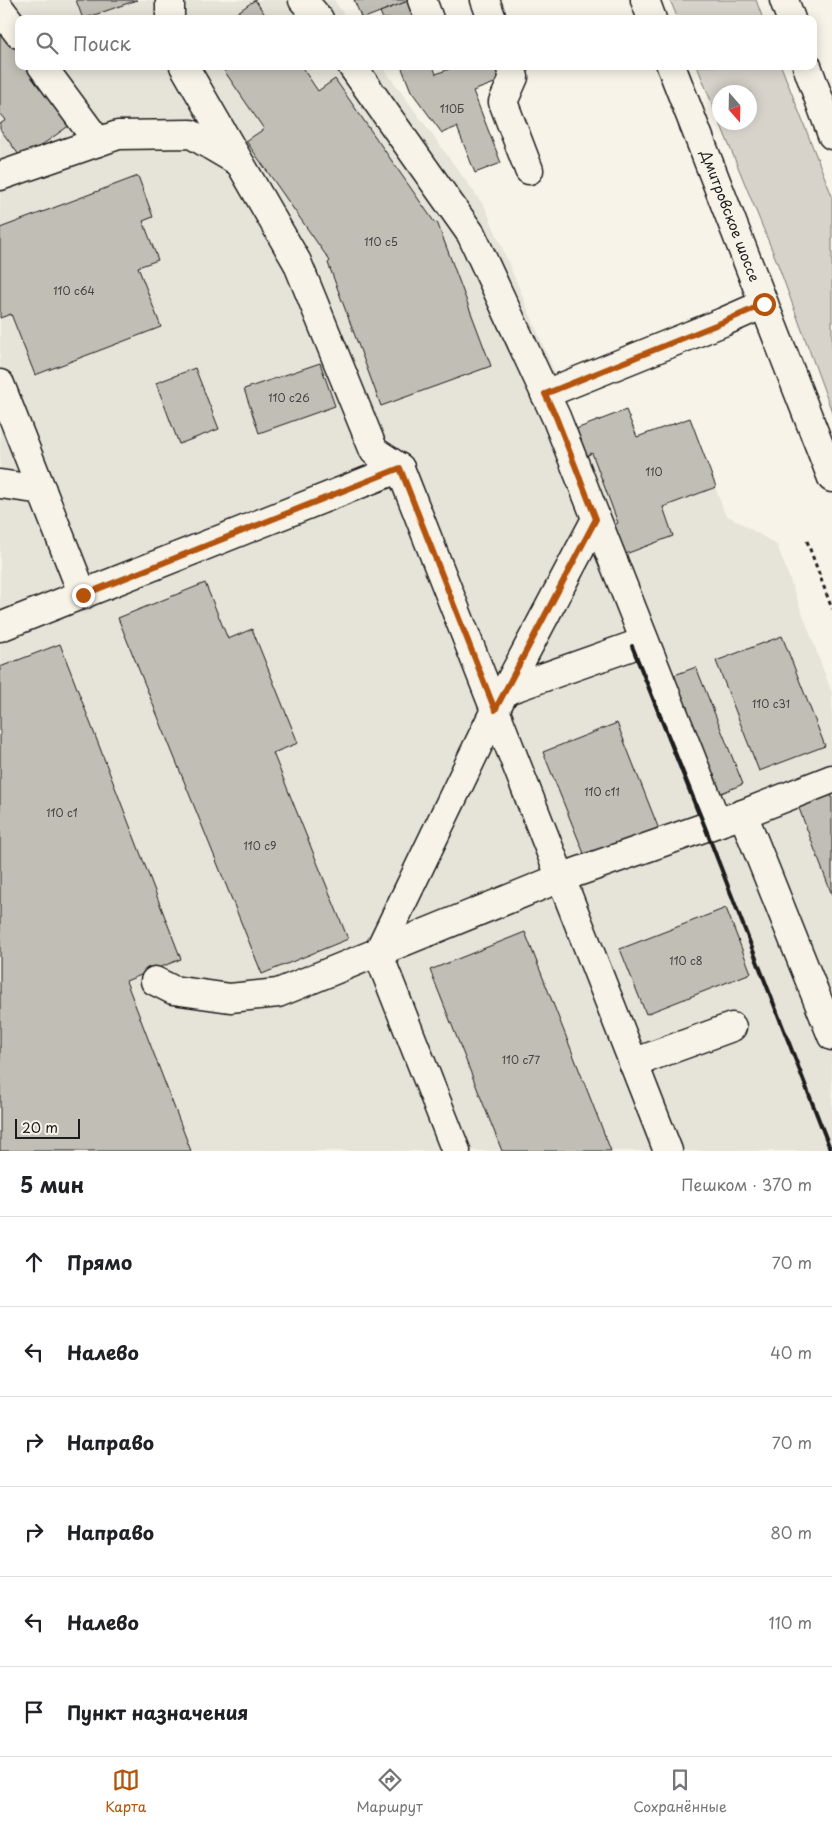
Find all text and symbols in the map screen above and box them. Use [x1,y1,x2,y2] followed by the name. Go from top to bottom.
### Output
[15,15,817,70] search box
[33,29,61,57] icon: search
[73,29,131,57] text: Поиск
[712,85,757,130] north arrow
[440,100,464,117] house number: 110Б
[695,146,765,285] street label: Дмитровское шоссе
[364,233,398,250] house number: 110 с5
[53,282,95,299] house number: 110 с64
[753,293,776,316] route start
[268,389,310,406] house number: 110 с26
[645,463,663,480] house number: 110
[72,584,95,607] route end
[752,695,790,712] house number: 110 с31
[584,783,620,800] house number: 110 с11
[46,804,78,821] house number: 110 с1
[244,837,276,854] house number: 110 с9
[669,952,703,969] house number: 110 с8
[502,1051,540,1068] house number: 110 с77
[15,1116,80,1139] scale bar
[22,1117,58,1138] text: 20 m
[20,1168,84,1200] text: 5 мин
[681,1172,812,1196] text: Пешком · 370 m
[20,1248,48,1276] icon: ahead
[67,1248,132,1276] text: Прямо
[772,1250,812,1274] text: 70 m
[20,1338,48,1366] icon: left
[67,1338,139,1366] text: Налево
[770,1340,812,1364] text: 40 m
[20,1428,48,1456] icon: right
[67,1428,154,1456] text: Направо
[772,1430,812,1454] text: 70 m
[20,1518,48,1546] icon: right
[67,1518,154,1546] text: Направо
[770,1520,812,1544] text: 80 m
[20,1608,48,1636] icon: left
[67,1608,139,1636] text: Налево
[769,1610,812,1634] text: 110 m
[20,1698,48,1726] icon: arrive
[67,1698,248,1726] text: Пункт назначения
[105,1766,146,1817] tab: Карта
[357,1766,423,1817] tab: Маршрут
[633,1766,727,1817] tab: Сохранённые

